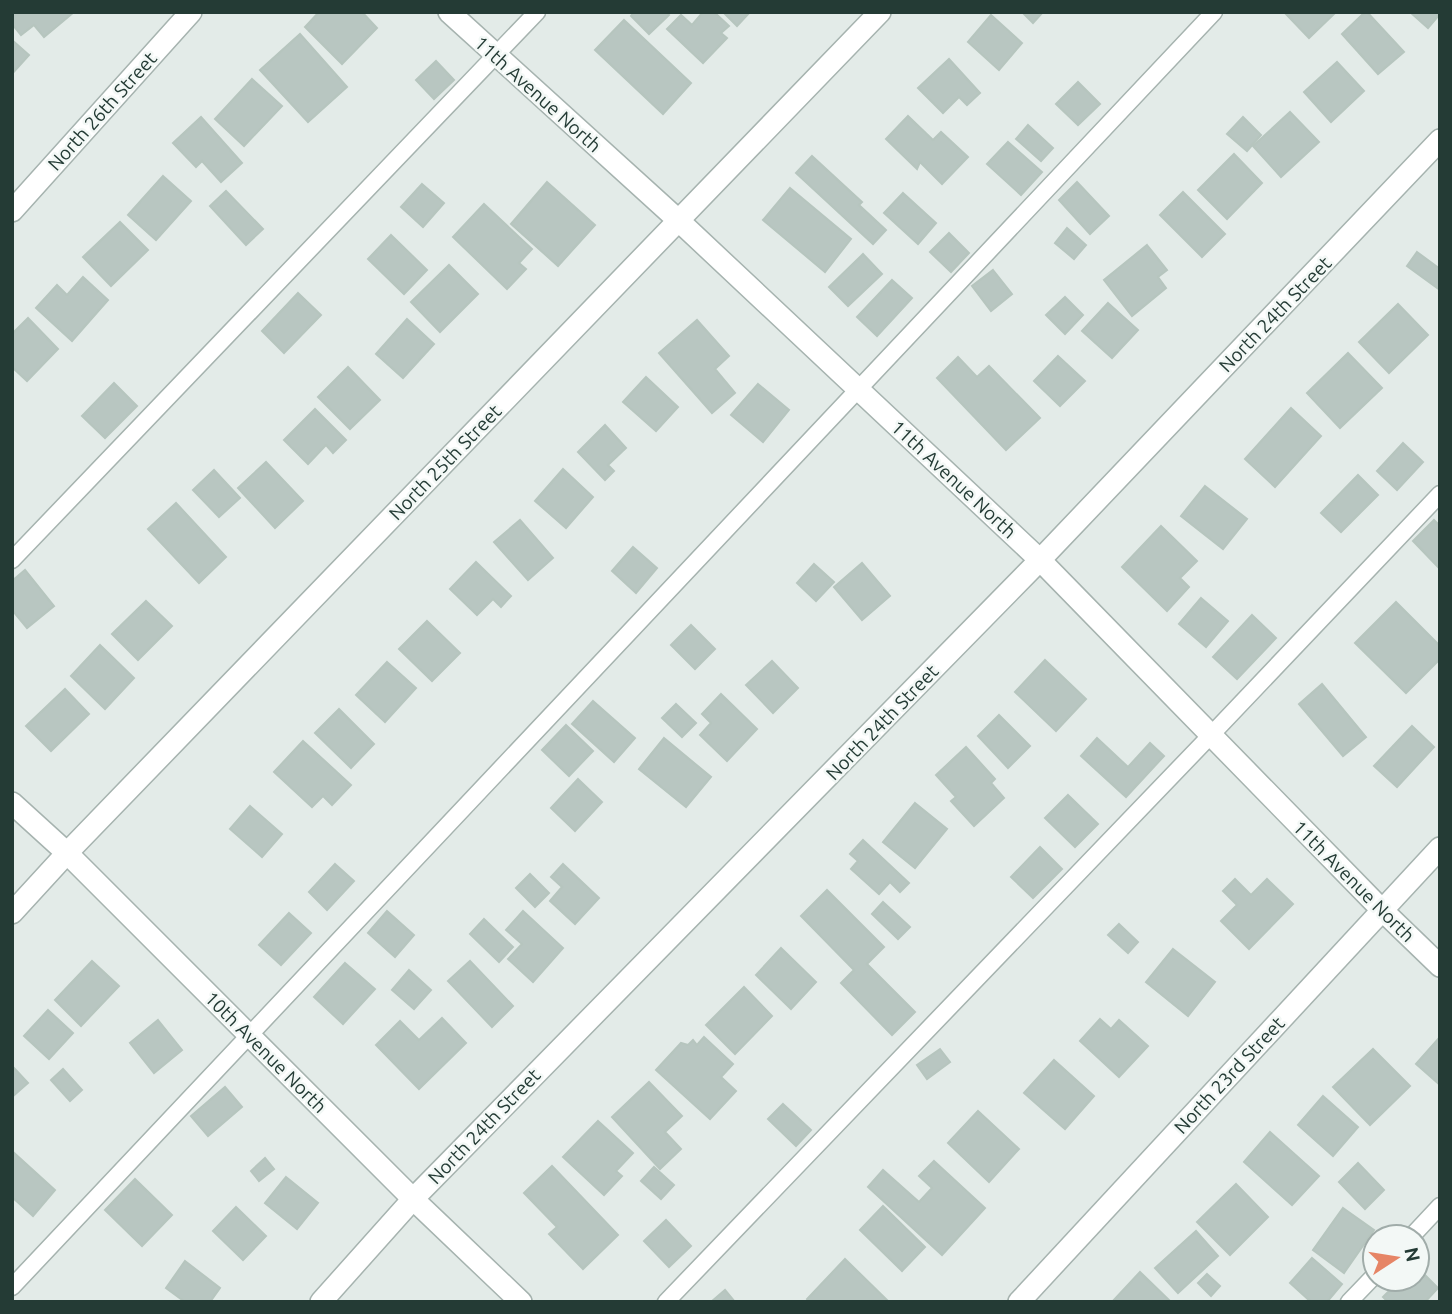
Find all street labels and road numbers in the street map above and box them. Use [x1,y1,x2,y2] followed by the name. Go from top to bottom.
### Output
[470,31,606,157] street label: 11th Avenue North
[43,47,161,175] street label: North 26th Street
[1214,251,1336,376] street label: North 24th Street
[384,399,506,524] street label: North 25th Street
[887,415,1021,543] street label: 11th Avenue North
[821,659,943,784] street label: North 24th Street
[1289,816,1419,946] street label: 11th Avenue North
[201,987,331,1117] street label: 10th Avenue North
[1169,1012,1289,1138] street label: North 23rd Street
[423,1063,545,1188] street label: North 24th Street

